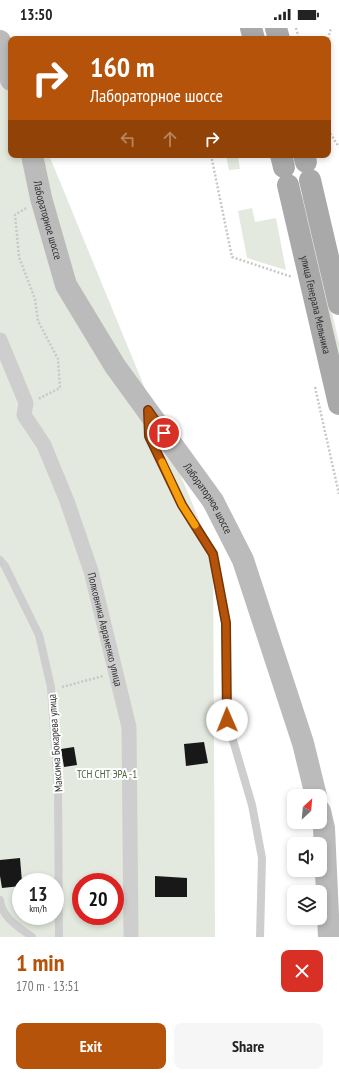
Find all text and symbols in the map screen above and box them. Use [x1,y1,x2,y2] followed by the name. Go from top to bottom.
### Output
[20,5,52,24] text: 13:50
[90,48,154,85] text: 160 m
[24,52,76,104] icon: right
[90,84,223,107] text: Лабораторное шоссе
[117,128,139,150] icon: left
[159,128,181,150] icon: ahead
[201,128,223,150] icon: right
[30,178,65,262] street label: Лабораторное шоссе
[298,254,334,355] street label: улица Генерала Мельника
[147,416,181,450] pin
[153,422,175,444] icon: arrive
[180,459,236,536] street label: Лабораторное шоссе
[85,571,126,688] street label: Полковника Авраменко улица
[45,694,65,792] street label: Максима Бокарева улица
[206,699,248,741] position arrow
[77,767,137,781] park label: ТСН СНТ ЭРА -1
[287,789,327,829] north arrow
[287,789,327,925] map controls
[287,837,327,877] button: sound
[72,873,124,925] speed limit sign: 20
[28,881,48,907] text: 13
[287,885,327,925] button: layers
[29,902,47,915] text: km/h
[16,947,64,978] text: 1 min
[281,950,323,992] button: close
[16,978,79,995] text: 170 m · 13:51
[16,1023,166,1069] button: Exit
[174,1023,323,1069] button: Share

